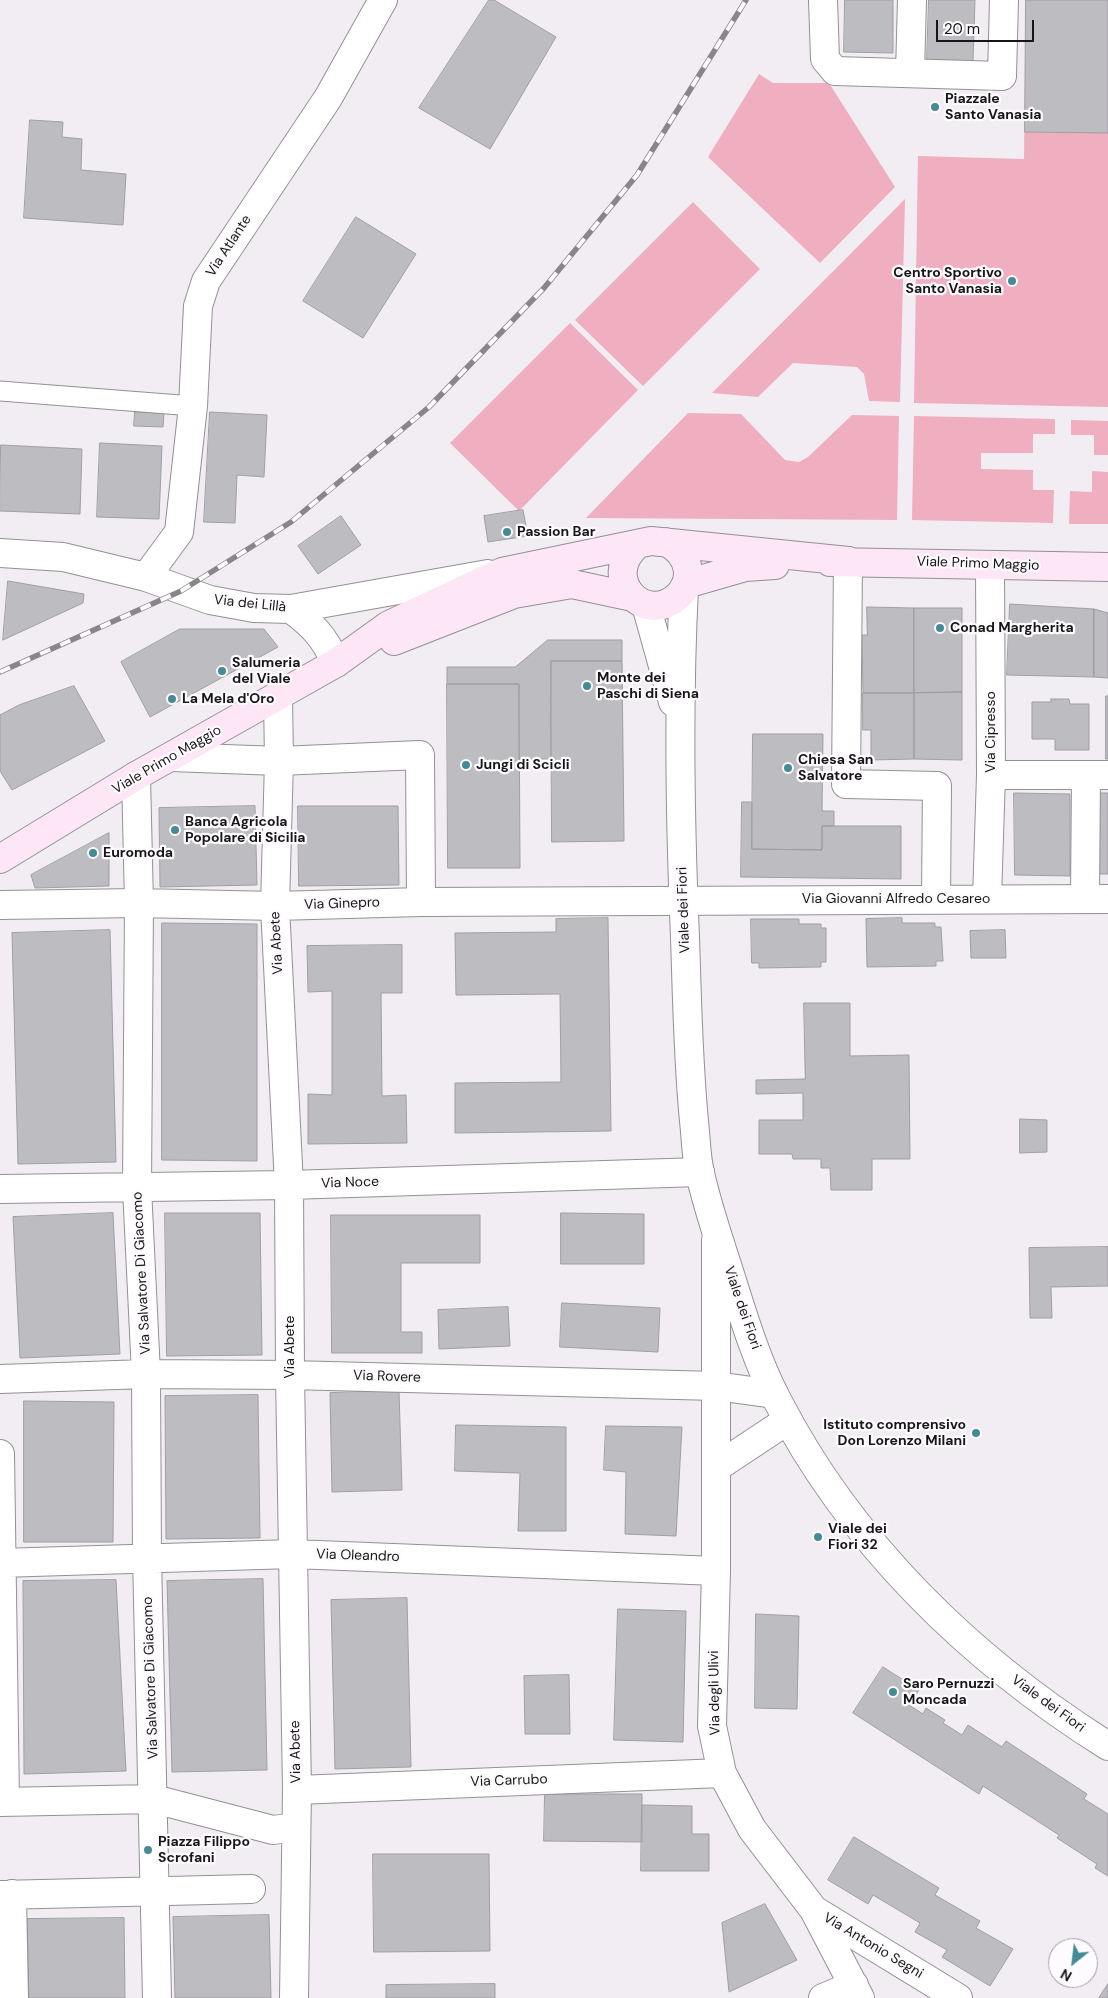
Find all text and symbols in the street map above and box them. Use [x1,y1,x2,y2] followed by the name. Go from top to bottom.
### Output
[938,10,1036,42] scale bar
[944,19,980,39] text: 20 m
[945,91,1042,124] place label: Piazzale Santo Vanasia
[929,101,941,113] marker: Piazzale Santo Vanasia
[203,212,255,280] street label: Via Atlante
[893,265,1002,298] place label: Centro Sportivo Santo Vanasia
[1006,275,1018,287] marker: Centro Sportivo Santo Vanasia
[517,524,595,540] place label: Passion Bar
[501,526,513,538] marker: Passion Bar
[916,553,1040,575] street label: Viale Primo Maggio
[213,592,287,616] street label: Via dei Lillà
[950,620,1074,636] place label: Conad Margherita
[934,622,946,634] marker: Conad Margherita
[232,655,300,688] place label: Salumeria del Viale
[216,665,228,677] marker: Salumeria del Viale
[597,670,699,702] place label: Monte dei Paschi di Siena
[581,680,593,692] marker: Monte dei Paschi di Siena
[182,691,274,707] place label: La Mela d'Oro
[983,691,999,773] street label: Via Cipresso
[166,693,178,705] marker: La Mela d'Oro
[110,722,224,798] street label: Viale Primo Maggio
[798,752,873,784] place label: Chiesa San Salvatore
[476,757,569,773] place label: Jungi di Scicli
[460,759,472,771] marker: Jungi di Scicli
[782,762,794,774] marker: Chiesa San Salvatore
[185,814,305,846] place label: Banca Agricola Popolare di Sicilia
[169,824,181,836] marker: Banca Agricola Popolare di Sicilia
[103,845,173,861] place label: Euromoda
[87,847,99,859] marker: Euromoda
[674,866,694,954] street label: Viale dei Fiori
[802,891,990,907] street label: Via Giovanni Alfredo Cesareo
[304,894,380,914] street label: Via Ginepro
[267,911,287,975] street label: Via Abete
[321,1174,379,1192] street label: Via Noce
[129,1191,155,1355] street label: Via Salvatore Di Giacomo
[720,1264,764,1352] street label: Viale dei Fiori
[282,1315,298,1379] street label: Via Abete
[353,1367,421,1387] street label: Via Rovere
[823,1417,966,1450] place label: Istituto comprensivo Don Lorenzo Milani
[970,1427,982,1439] marker: Istituto comprensivo Don Lorenzo Milani
[828,1521,887,1554] place label: Viale dei Fiori 32
[812,1531,824,1543] marker: Viale dei Fiori 32
[316,1546,400,1566] street label: Via Oleandro
[140,1596,162,1760] street label: Via Salvatore Di Giacomo
[706,1650,724,1736] street label: Via degli Ulivi
[1008,1672,1088,1736] street label: Viale dei Fiori
[903,1676,994,1708] place label: Saro Pernuzzi Moncada
[887,1686,899,1698] marker: Saro Pernuzzi Moncada
[287,1720,305,1784] street label: Via Abete
[470,1771,548,1791] street label: Via Carrubo
[158,1834,250,1866] place label: Piazza Filippo Scrofani
[142,1844,154,1856] marker: Piazza Filippo Scrofani
[820,1910,926,1982] street label: Via Antonio Segni
[1048,1938,1098,1988] north arrow
[1057,1965,1075,1986] text: N

